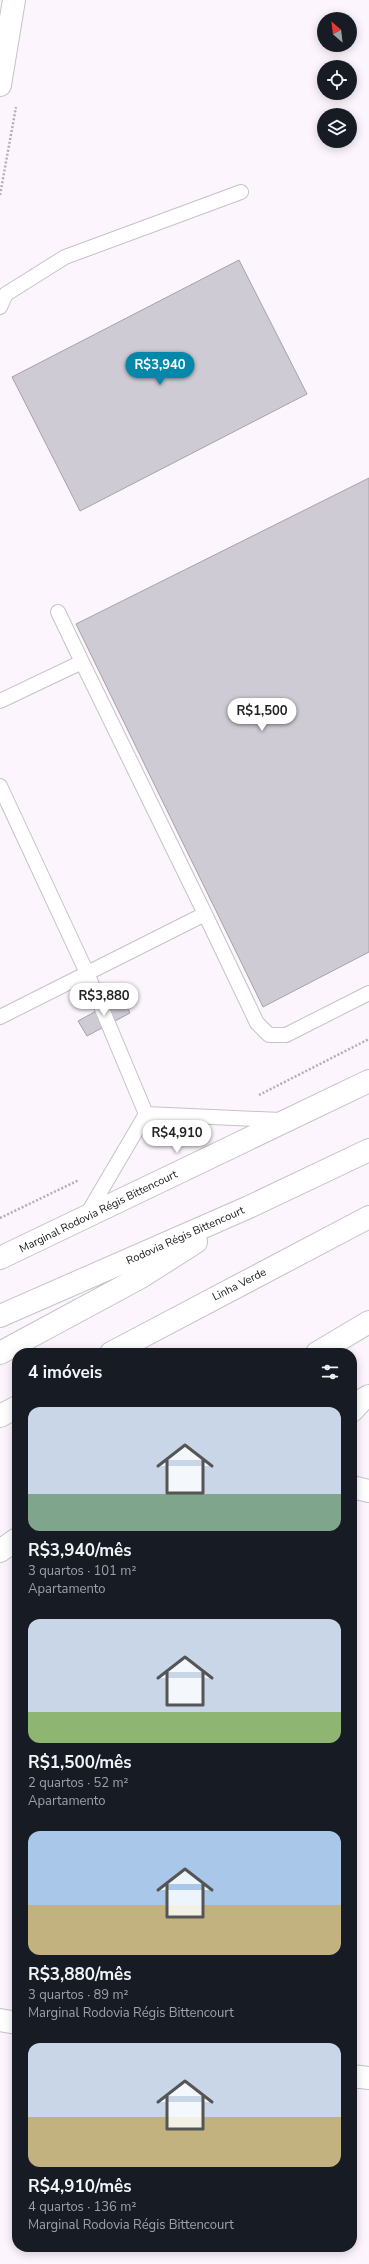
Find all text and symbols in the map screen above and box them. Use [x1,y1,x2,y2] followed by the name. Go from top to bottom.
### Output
[317,12,357,52] north arrow
[317,12,357,148] map controls
[317,60,357,100] button: locate
[317,108,357,148] button: layers
[123,352,197,386] pin: R$3,940
[134,356,186,374] text: R$3,940
[225,698,299,732] pin: R$1,500
[236,702,288,720] text: R$1,500
[67,983,141,1017] pin: R$3,880
[78,987,130,1005] text: R$3,880
[140,1120,214,1154] pin: R$4,910
[151,1124,203,1142] text: R$4,910
[17,1166,180,1256] street label: Marginal Rodovia Régis Bittencourt
[124,1203,247,1268] street label: Rodovia Régis Bittencourt
[210,1264,269,1304] street label: Linha Verde
[28,1361,102,1384] text: 4 imóveis
[319,1361,341,1383] icon: filters
[149,1433,221,1505] icon: home
[28,1539,132,1562] text: R$3,940/mês
[28,1562,136,1580] text: 3 quartos · 101 m²
[28,1580,106,1598] text: Apartamento
[149,1645,221,1717] icon: home
[28,1751,132,1774] text: R$1,500/mês
[28,1774,129,1792] text: 2 quartos · 52 m²
[28,1792,106,1810] text: Apartamento
[149,1857,221,1929] icon: home
[28,1963,132,1986] text: R$3,880/mês
[28,1986,129,2004] text: 3 quartos · 89 m²
[28,2004,234,2022] text: Marginal Rodovia Régis Bittencourt
[149,2069,221,2141] icon: home
[28,2175,132,2198] text: R$4,910/mês
[28,2198,136,2216] text: 4 quartos · 136 m²
[28,2216,234,2234] text: Marginal Rodovia Régis Bittencourt

